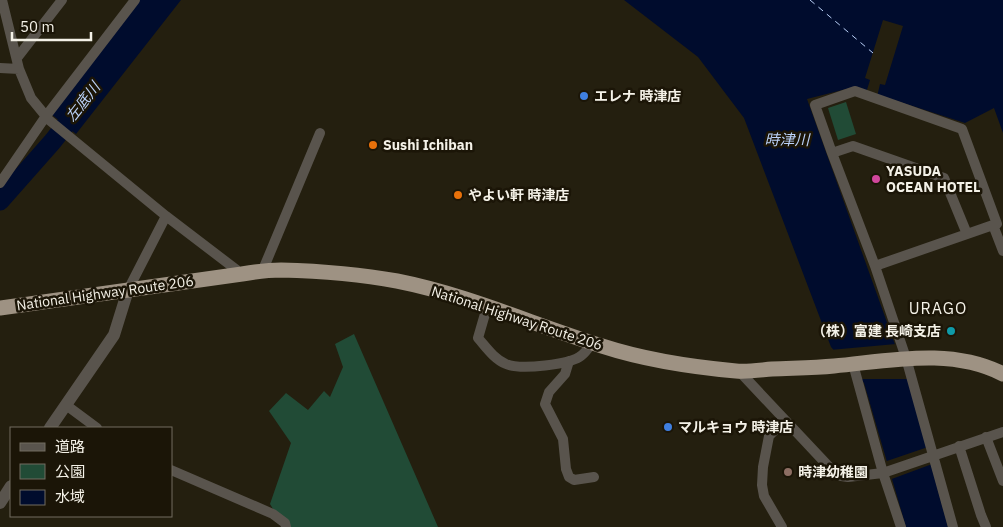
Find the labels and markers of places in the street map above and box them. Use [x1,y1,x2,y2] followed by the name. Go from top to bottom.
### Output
[594,87,681,105] place label: エレナ 時津店
[578,90,590,102] marker: エレナ 時津店
[383,136,473,154] place label: Sushi Ichiban
[367,139,379,151] marker: Sushi Ichiban
[886,162,981,196] place label: YASUDA OCEAN HOTEL
[870,173,882,185] marker: YASUDA OCEAN HOTEL
[468,186,569,204] place label: やよい軒 時津店
[452,189,464,201] marker: やよい軒 時津店
[812,322,941,340] place label: （株）富建 長崎支店
[945,325,957,337] marker: （株）富建 長崎支店
[678,418,793,436] place label: マルキョウ 時津店
[662,421,674,433] marker: マルキョウ 時津店
[798,463,868,481] place label: 時津幼稚園
[782,466,794,478] marker: 時津幼稚園

